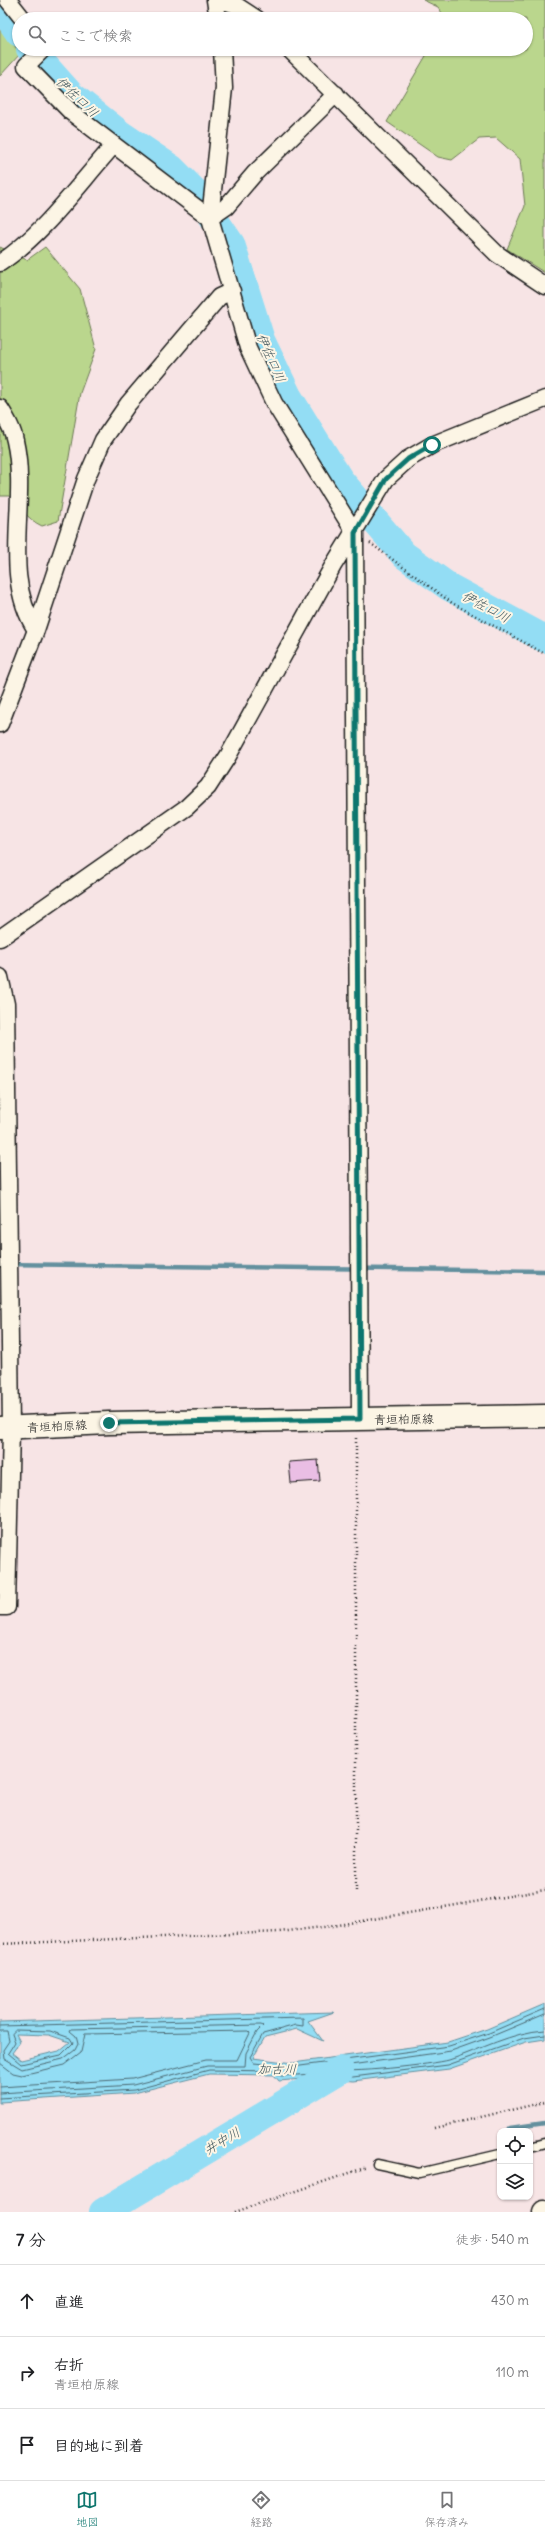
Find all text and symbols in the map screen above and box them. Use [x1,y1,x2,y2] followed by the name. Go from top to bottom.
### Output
[12,12,533,56] search box
[26,23,48,45] icon: search
[58,26,133,45] text: ここで検索
[52,73,102,121] water label: 伊佐口川
[253,331,289,385] water label: 伊佐口川
[423,436,441,454] route start
[459,587,513,627] water label: 伊佐口川
[374,1411,434,1427] street label: 青垣柏原線
[100,1414,118,1432] route end
[27,1417,87,1435] street label: 青垣柏原線
[257,2060,297,2078] water label: 加古川
[201,2124,243,2158] water label: 井中川
[497,2128,533,2200] map controls
[497,2128,533,2164] button: locate
[497,2164,533,2200] button: layers
[16,2229,45,2251] text: 7 分
[456,2231,529,2248] text: 徒歩 · 540 m
[16,2290,38,2312] icon: ahead
[54,2292,84,2311] text: 直進
[491,2292,529,2309] text: 430 m
[54,2355,84,2374] text: 右折
[16,2362,38,2384] icon: right
[496,2364,529,2381] text: 110 m
[54,2376,119,2393] text: 青垣柏原線
[16,2434,38,2456] icon: arrive
[54,2436,144,2455] text: 目的地に到着
[76,2489,98,2529] tab: 地図
[250,2489,272,2529] tab: 経路
[425,2489,469,2529] tab: 保存済み

